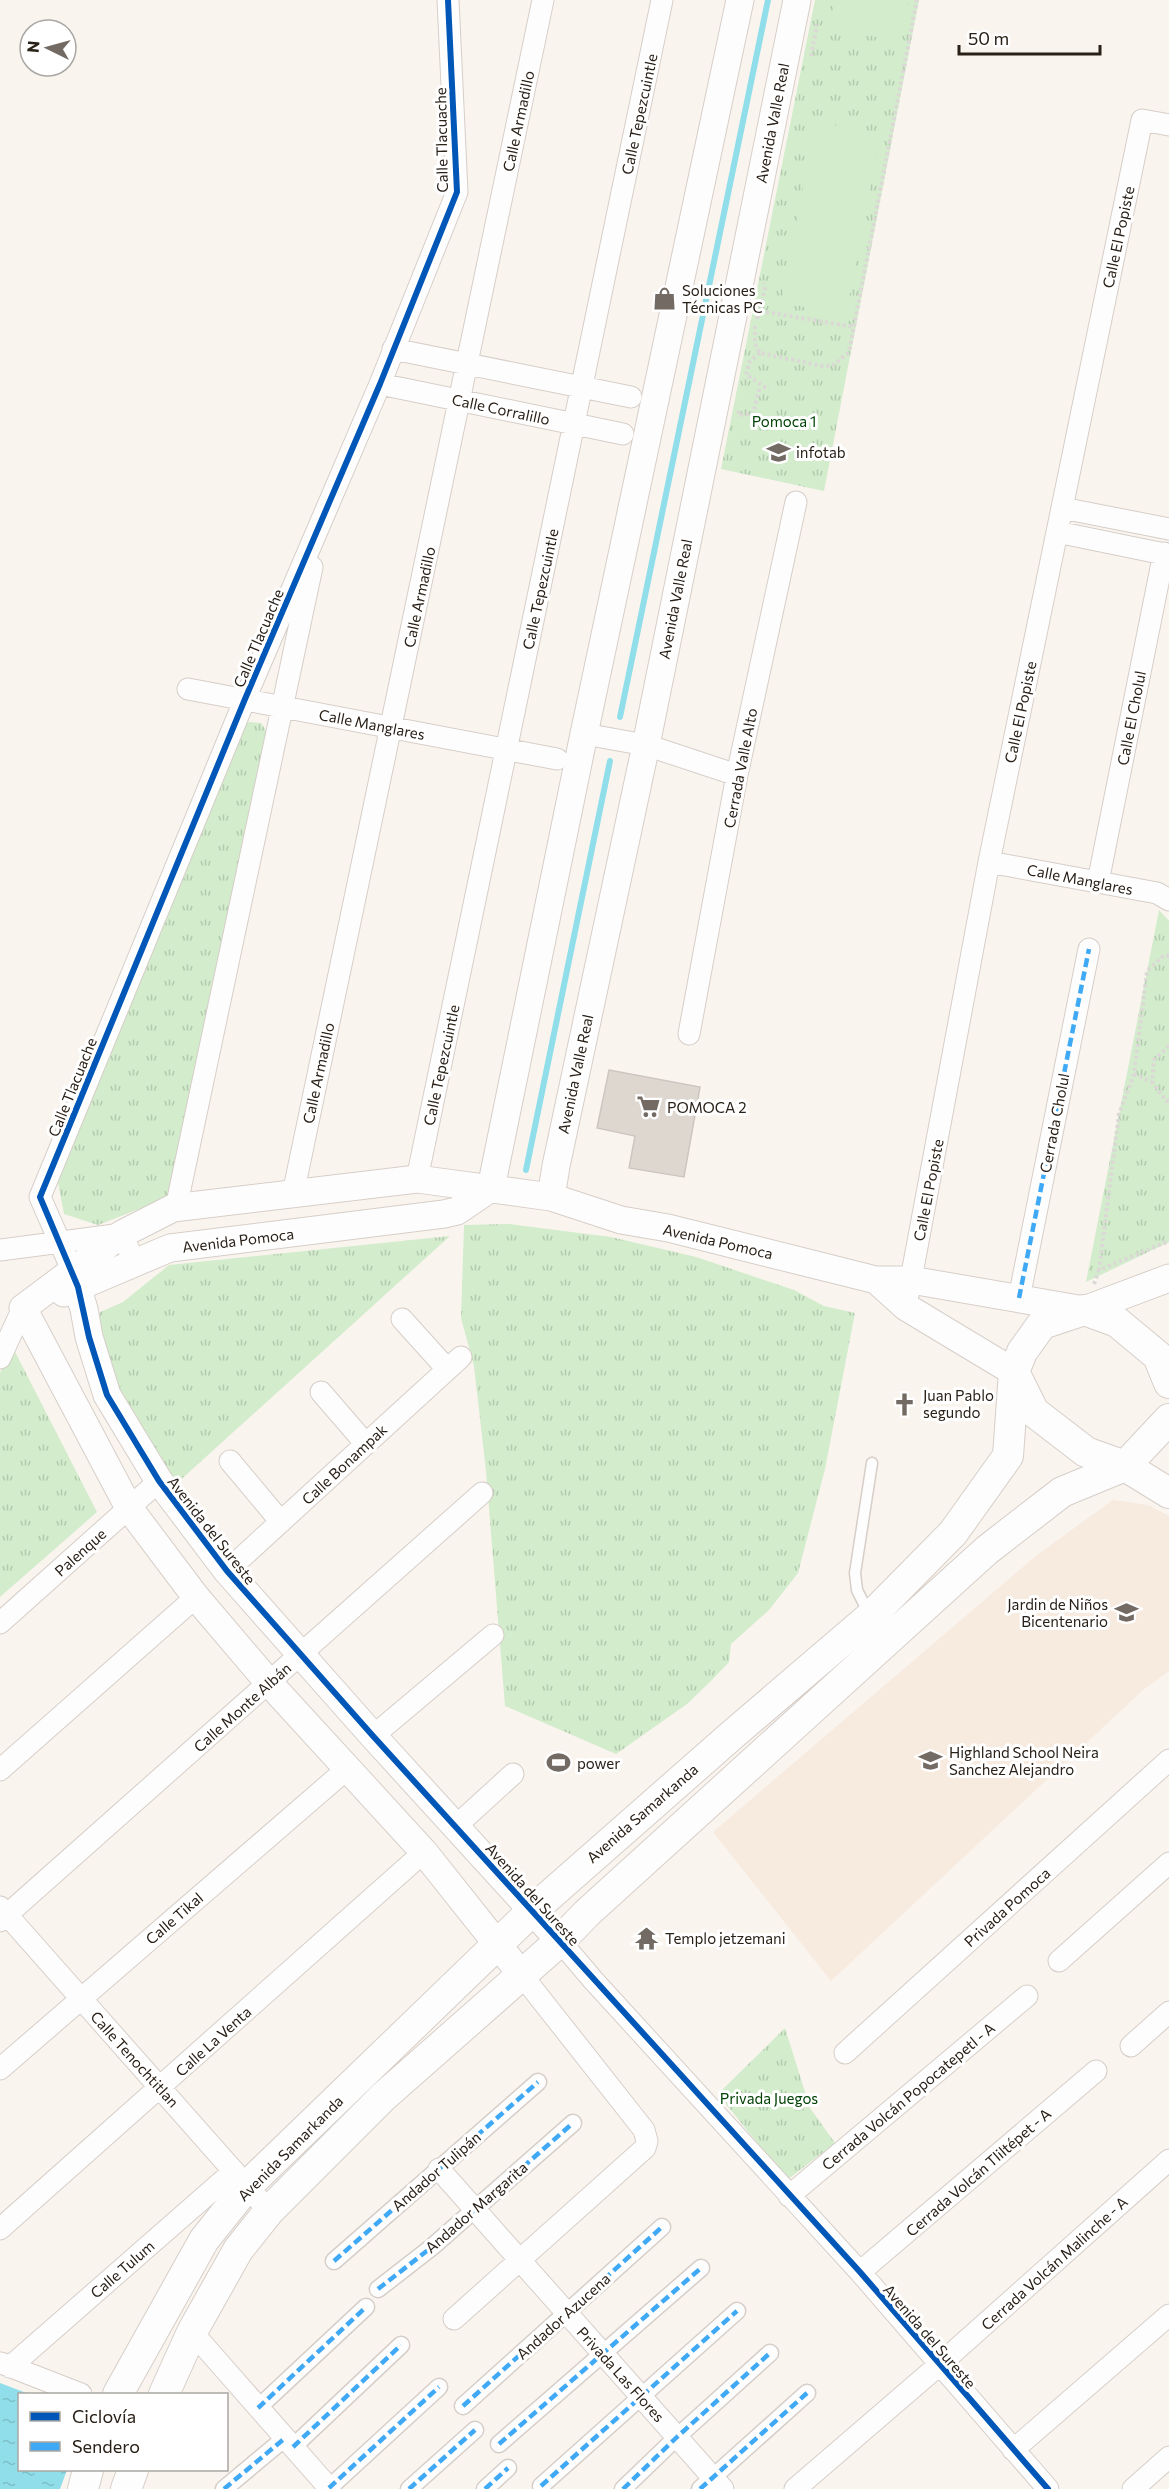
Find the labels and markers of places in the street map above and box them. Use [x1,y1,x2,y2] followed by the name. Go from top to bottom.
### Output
[682,281,763,316] place label: Soluciones Técnicas PC
[651,286,677,312] shop icon: Soluciones Técnicas PC
[765,439,791,465] school or university icon: infotab
[796,443,846,461] place label: infotab
[636,1094,662,1120] supermarket icon: POMOCA 2
[667,1098,747,1116] place label: POMOCA 2
[923,1386,994,1421] place label: Juan Pablo segundo
[892,1391,918,1417] church icon: Juan Pablo segundo
[1007,1595,1108,1630] place label: Jardin de Niños Bicentenario
[1113,1600,1139,1626] school or university icon: Jardin de Niños Bicentenario
[949,1743,1099,1778] place label: Highland School Neira Sanchez Alejandro
[918,1748,944,1774] school or university icon: Highland School Neira Sanchez Alejandro
[546,1750,572,1776] sports icon: power
[577,1754,620,1772] place label: power
[634,1925,660,1951] temple icon: Templo jetzemani
[665,1929,785,1947] place label: Templo jetzemani

